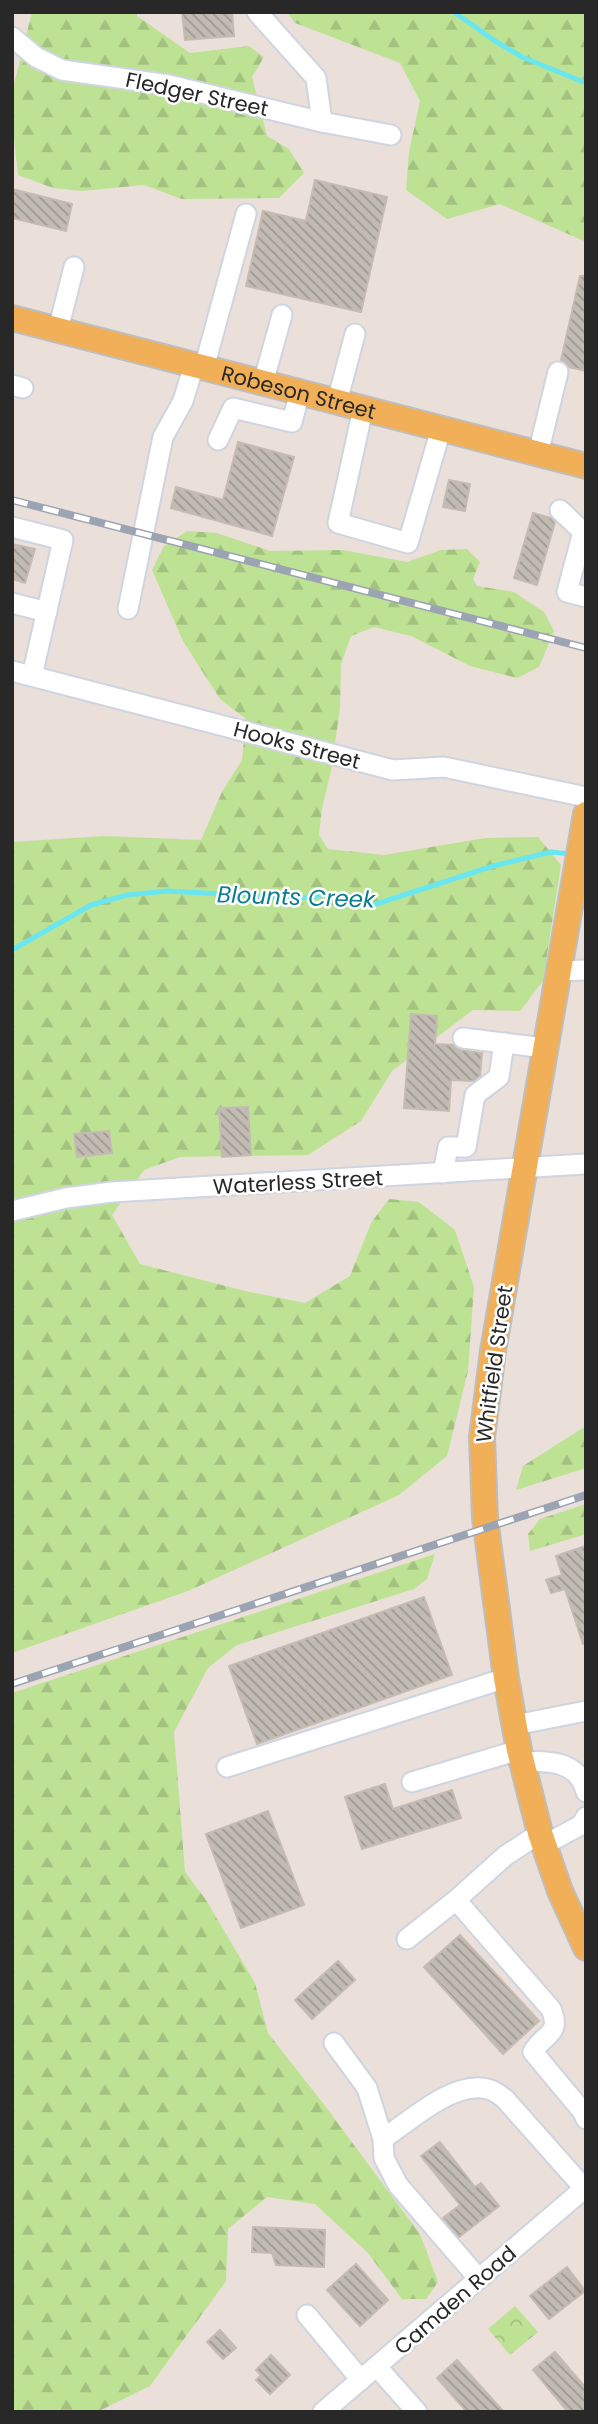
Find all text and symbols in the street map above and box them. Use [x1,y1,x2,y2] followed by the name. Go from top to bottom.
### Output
[123,65,271,123] street label: Fledger Street
[218,358,379,426] street label: Robeson Street
[230,714,364,776] street label: Hooks Street
[217,878,377,916] water label: Blounts Creek
[212,1163,384,1201] street label: Waterless Street
[469,1284,519,1444] street label: Whitfield Street
[388,2239,522,2361] street label: Camden Road

